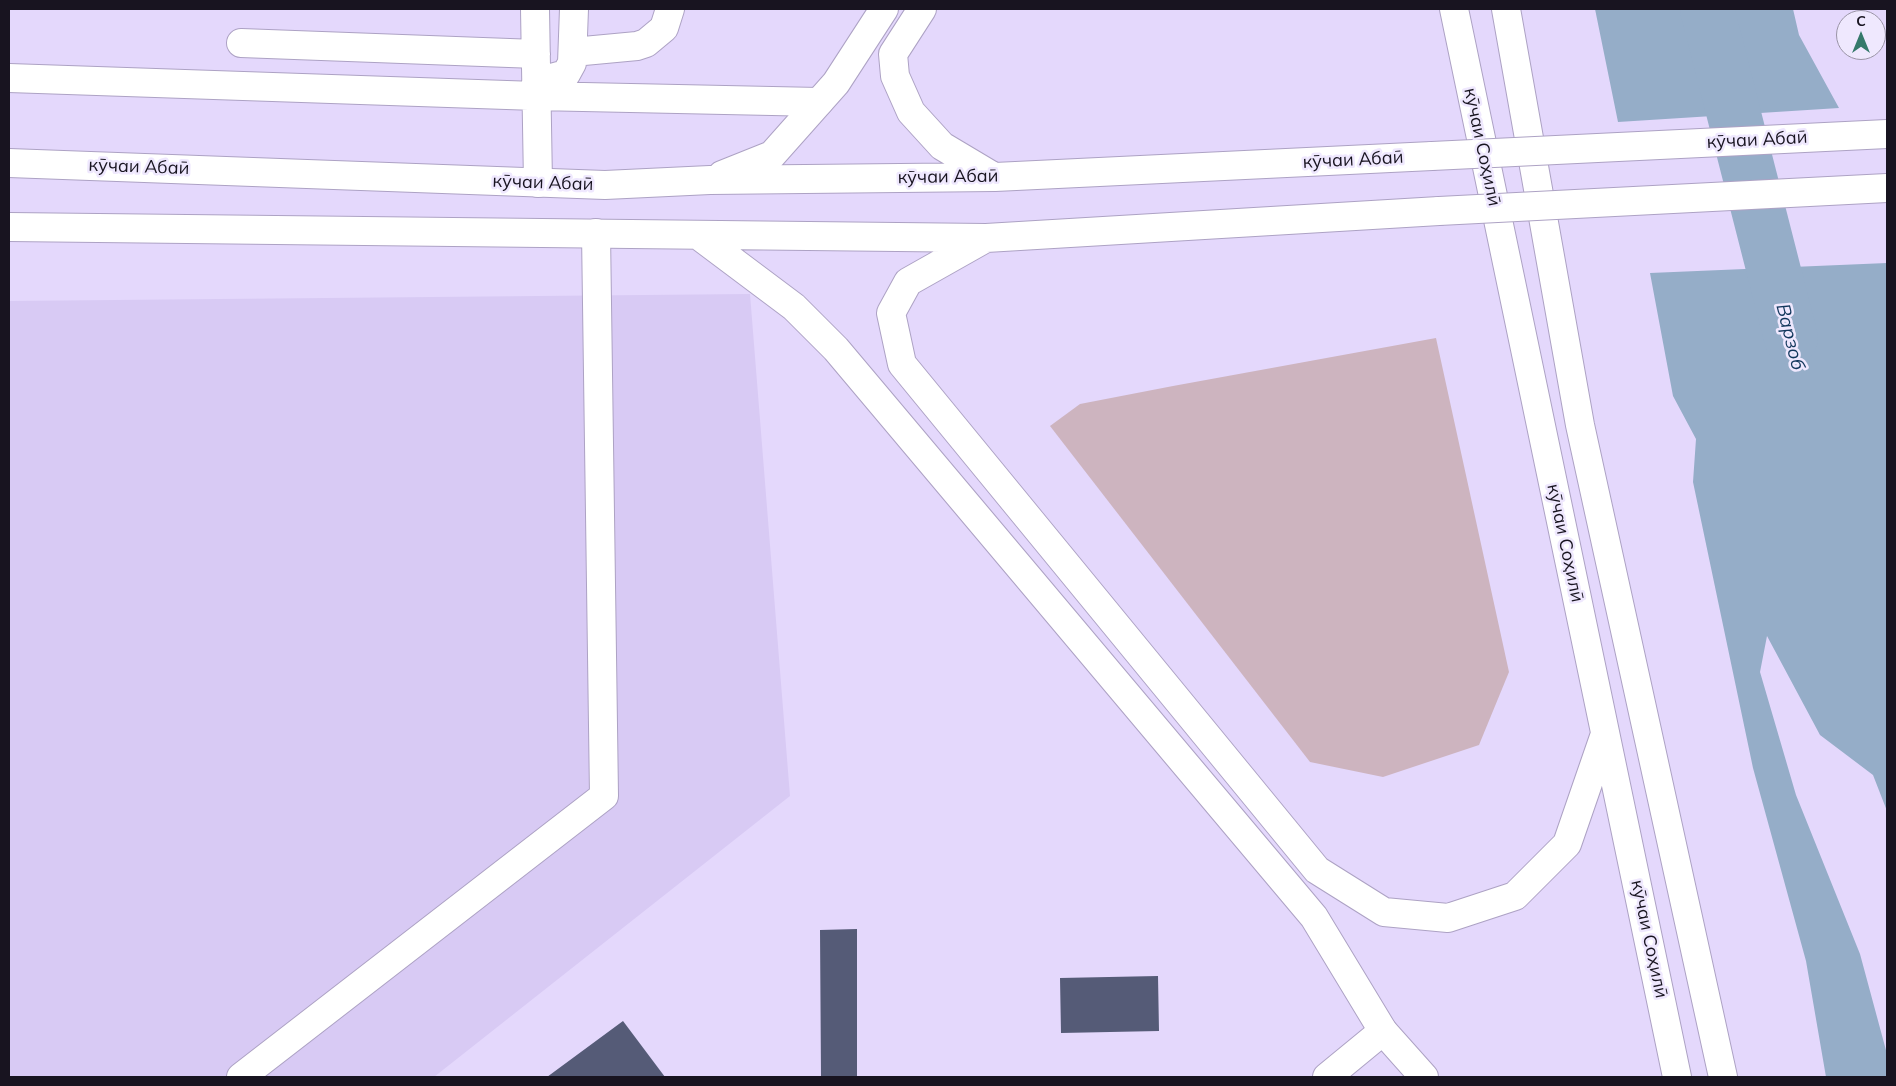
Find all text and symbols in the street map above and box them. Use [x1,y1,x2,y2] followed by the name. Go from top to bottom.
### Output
[1836,10,1886,60] north arrow
[1856,12,1866,30] text: С
[1459,86,1505,208] street label: кӯчаи Соҳилӣ
[1706,127,1808,153] street label: кӯчаи Абаӣ
[1302,147,1404,173] street label: кӯчаи Абаӣ
[88,154,190,180] street label: кӯчаи Абаӣ
[897,165,999,189] street label: кӯчаи Абаӣ
[492,170,594,196] street label: кӯчаи Абаӣ
[1771,301,1809,373] water label: Варзоб
[1542,482,1588,604] street label: кӯчаи Соҳилӣ
[1626,878,1672,1000] street label: кӯчаи Соҳилӣ

